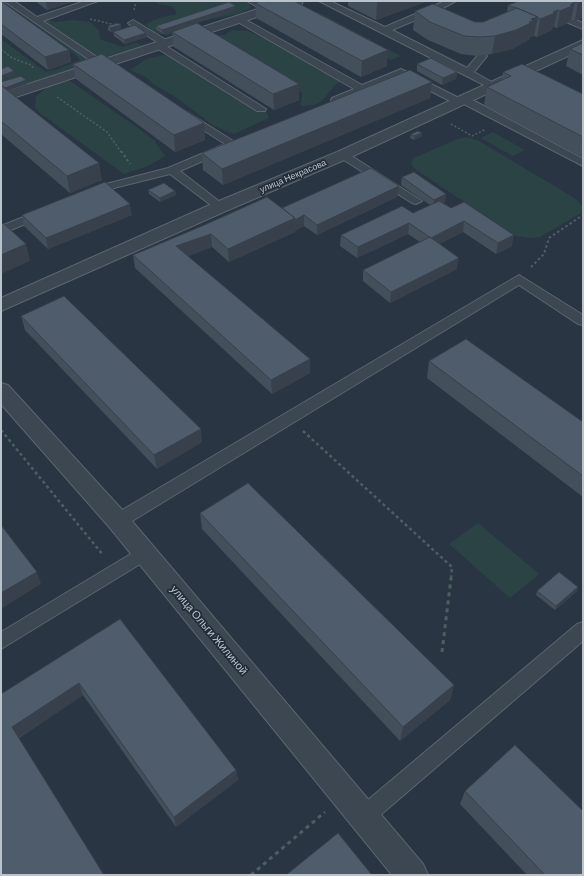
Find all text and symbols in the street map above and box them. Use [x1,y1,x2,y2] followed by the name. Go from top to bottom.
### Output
[258,157,328,195] street label: улица Некрасова
[168,583,250,677] street label: улица Ольги Жилиной

